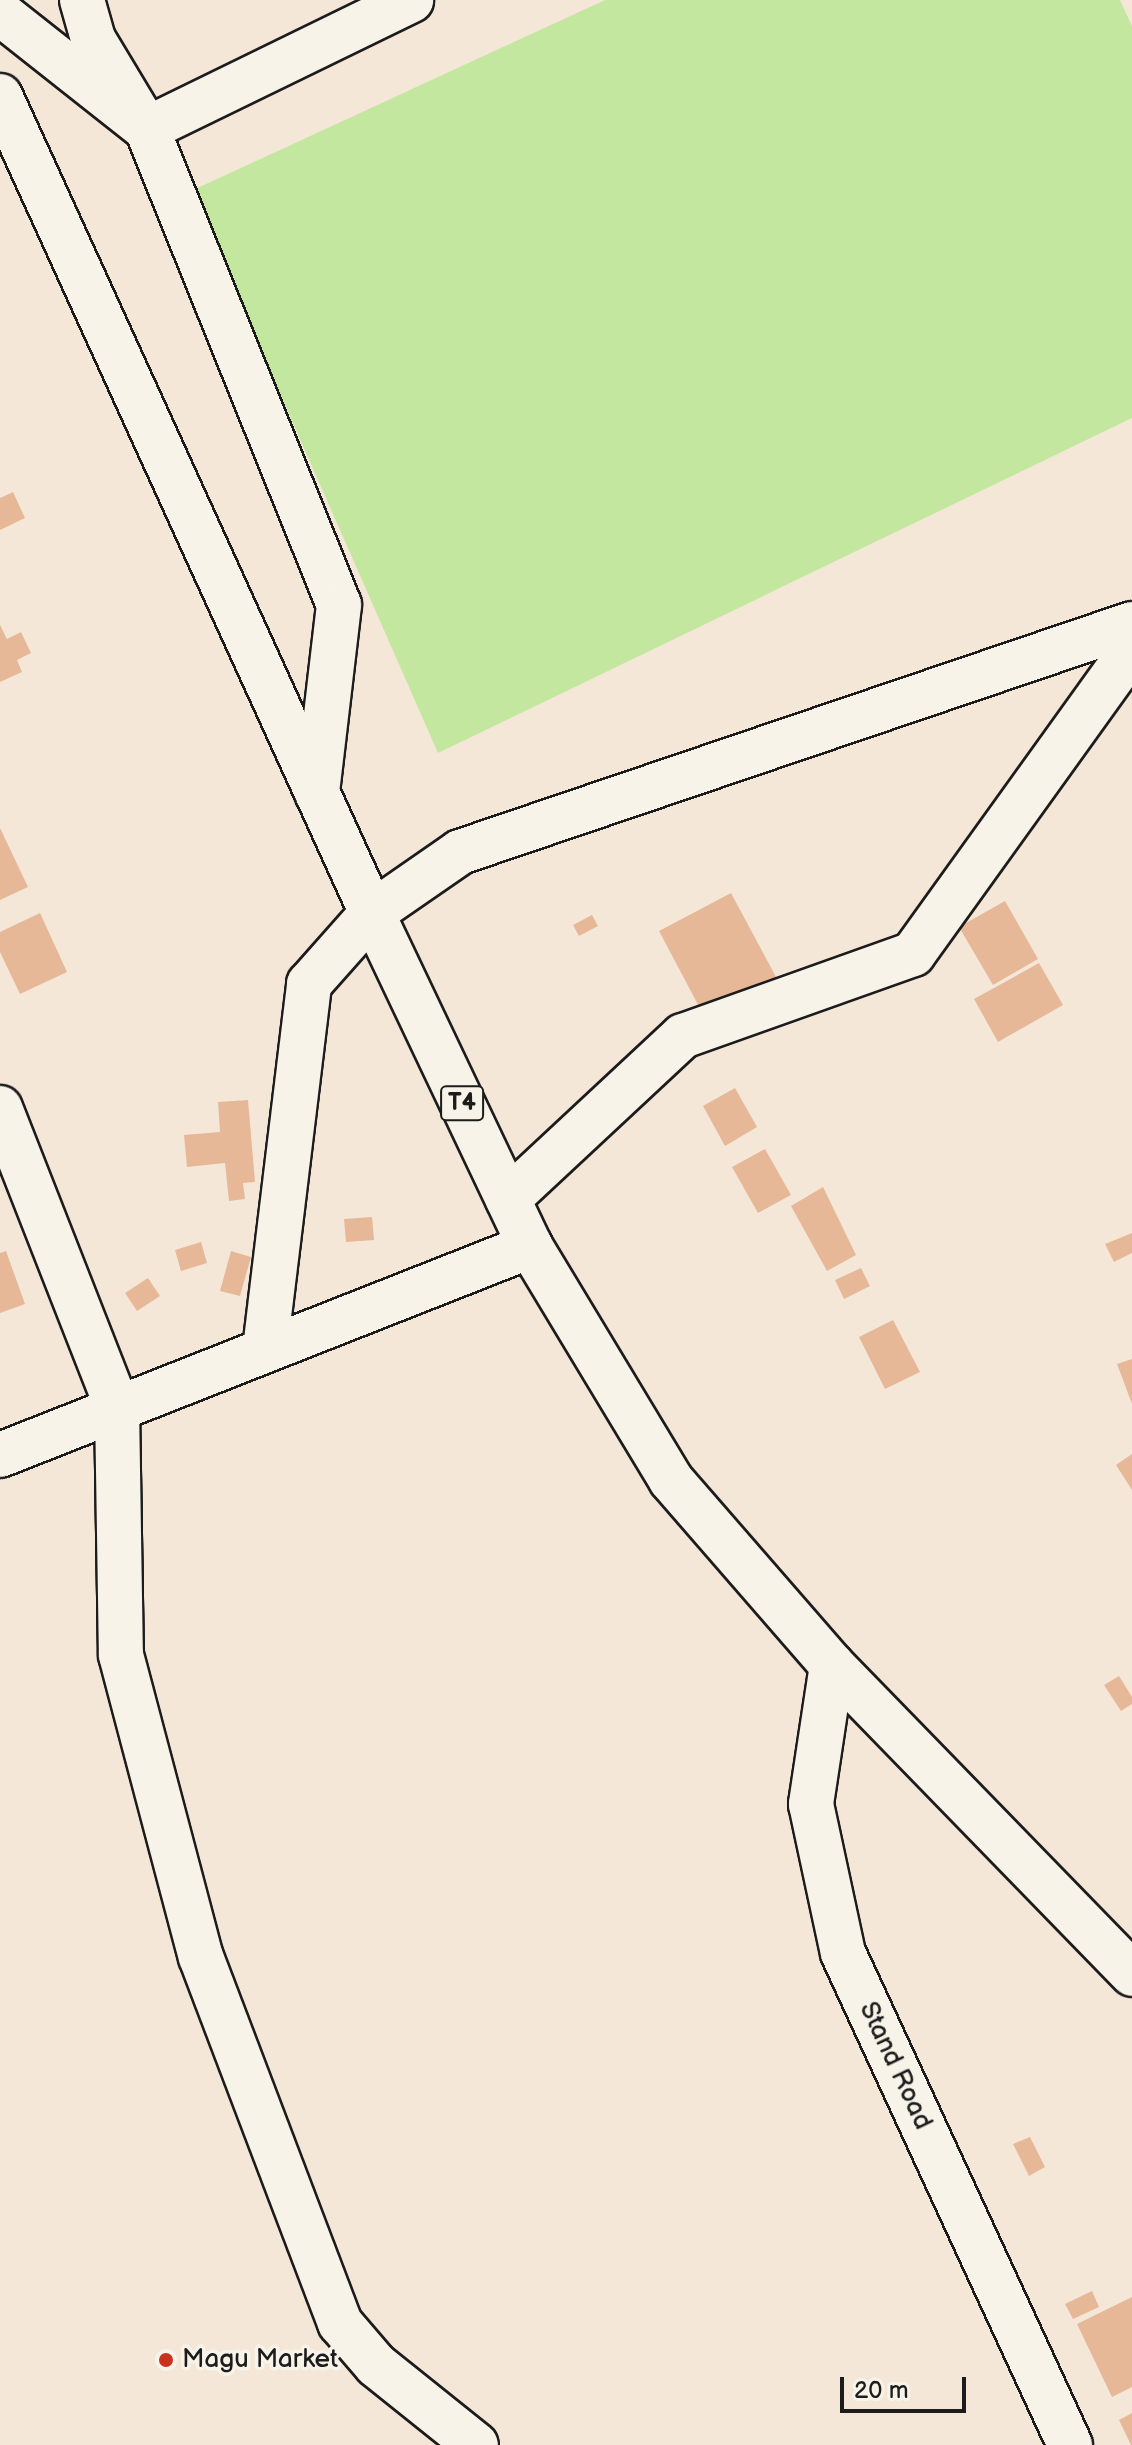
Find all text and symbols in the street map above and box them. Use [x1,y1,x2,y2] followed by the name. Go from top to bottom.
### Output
[440,1083,484,1123] road number: T4
[852,1997,938,2135] street label: Stand Road
[182,2344,338,2376] place label: Magu Market
[157,2351,175,2369] marker: Magu Market
[844,2361,970,2411] scale bar
[854,2376,909,2405] text: 20 m

